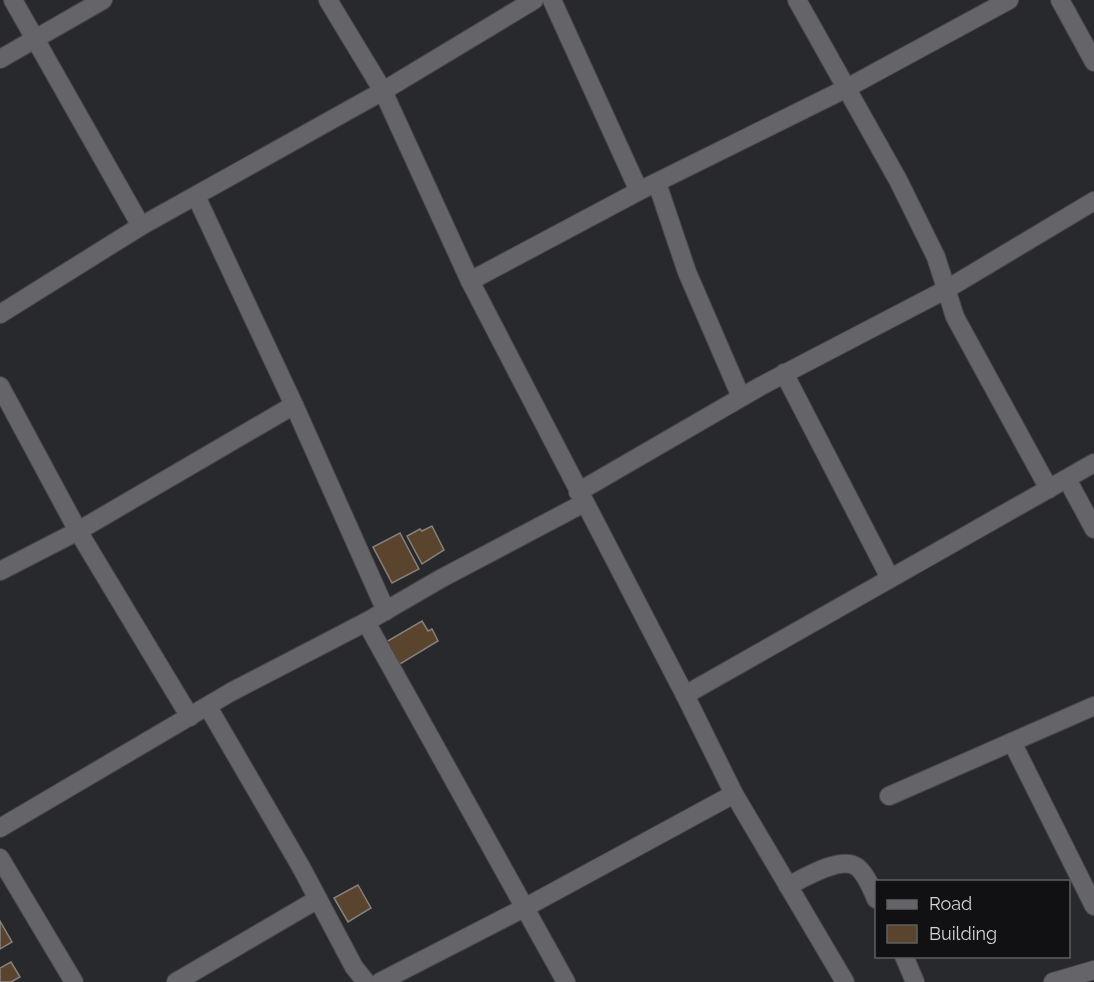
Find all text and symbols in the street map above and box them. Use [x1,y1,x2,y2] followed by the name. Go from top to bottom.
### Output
[875,880,1070,958] legend
[929,893,972,914] text: Road
[929,923,997,944] text: Building

